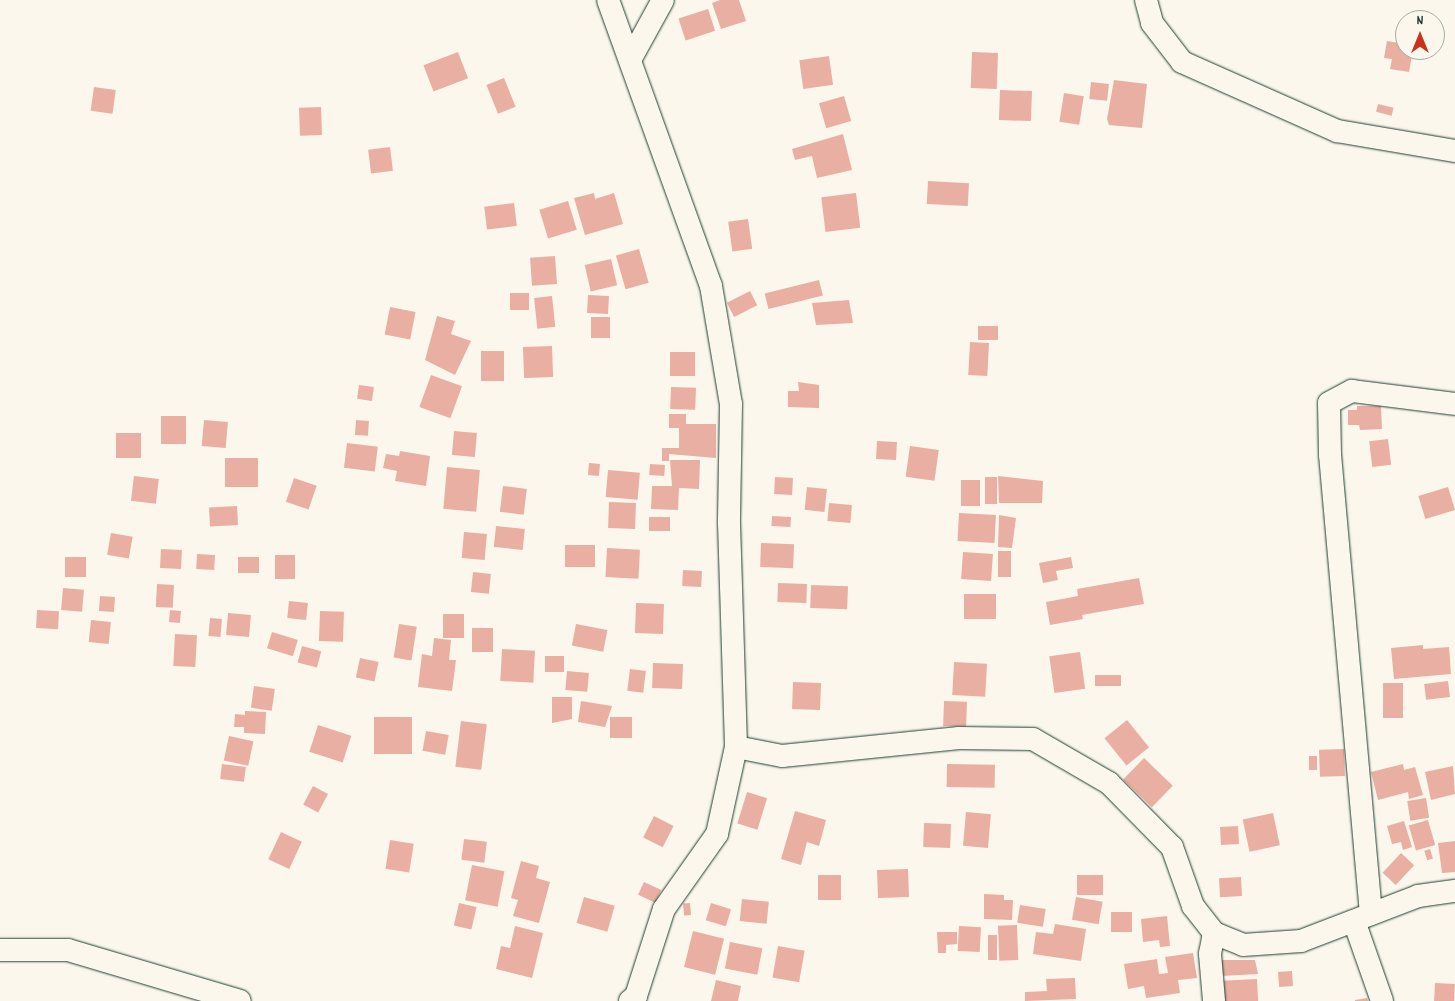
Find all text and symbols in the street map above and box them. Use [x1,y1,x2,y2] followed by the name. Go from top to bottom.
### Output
[1395,10,1445,60] north arrow
[1417,11,1423,31] text: N

